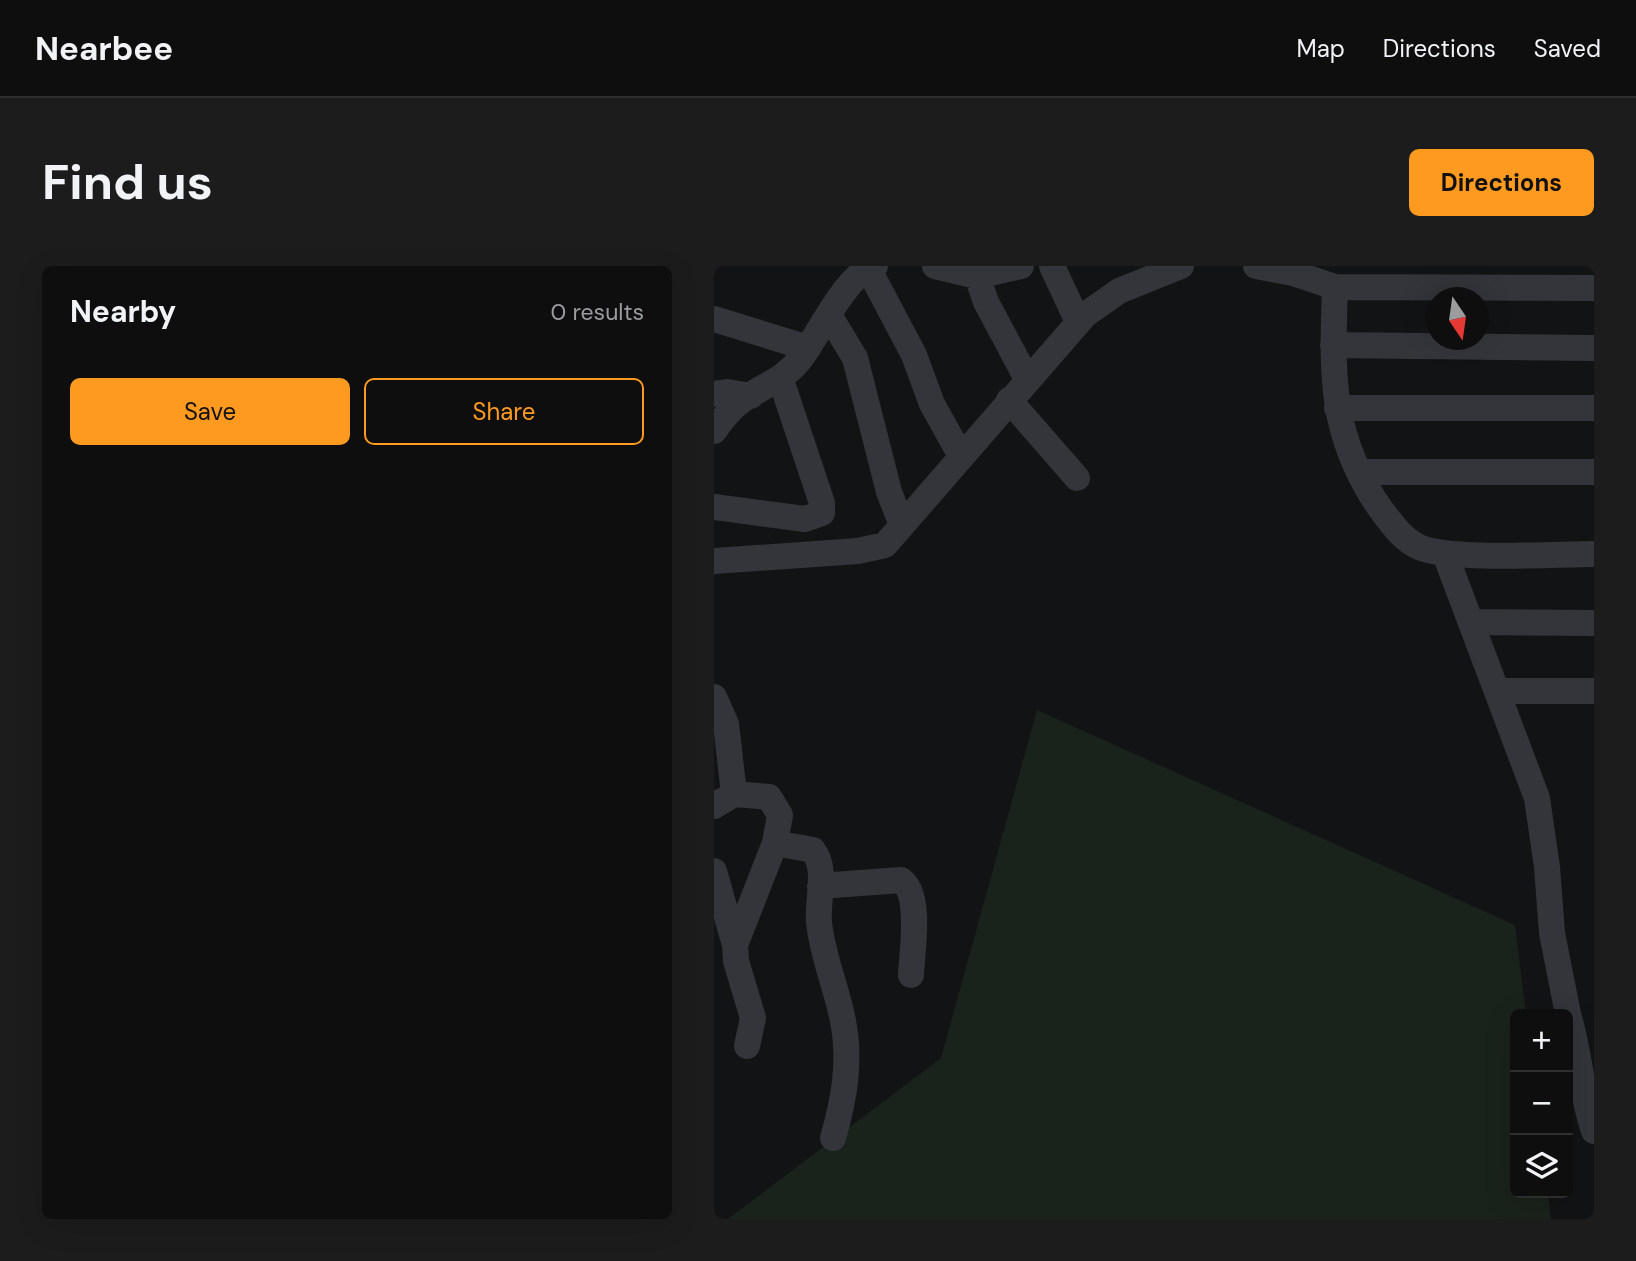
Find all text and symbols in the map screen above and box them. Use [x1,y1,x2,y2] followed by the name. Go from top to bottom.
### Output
[35,27,173,70] text: Nearbee
[1297,33,1345,64] text: Map
[1383,33,1496,64] text: Directions
[1534,33,1601,64] text: Saved
[1409,149,1594,216] button: Directions
[42,150,213,214] text: Find us
[1426,287,1489,350] north arrow
[70,292,176,331] text: Nearby
[551,297,644,327] text: 0 results
[70,378,350,445] button: Save
[364,378,644,445] button: Share
[1510,1009,1573,1198] map controls
[1510,1009,1573,1072] button: +
[1510,1072,1573,1135] button: −
[1510,1135,1573,1198] button: layers

